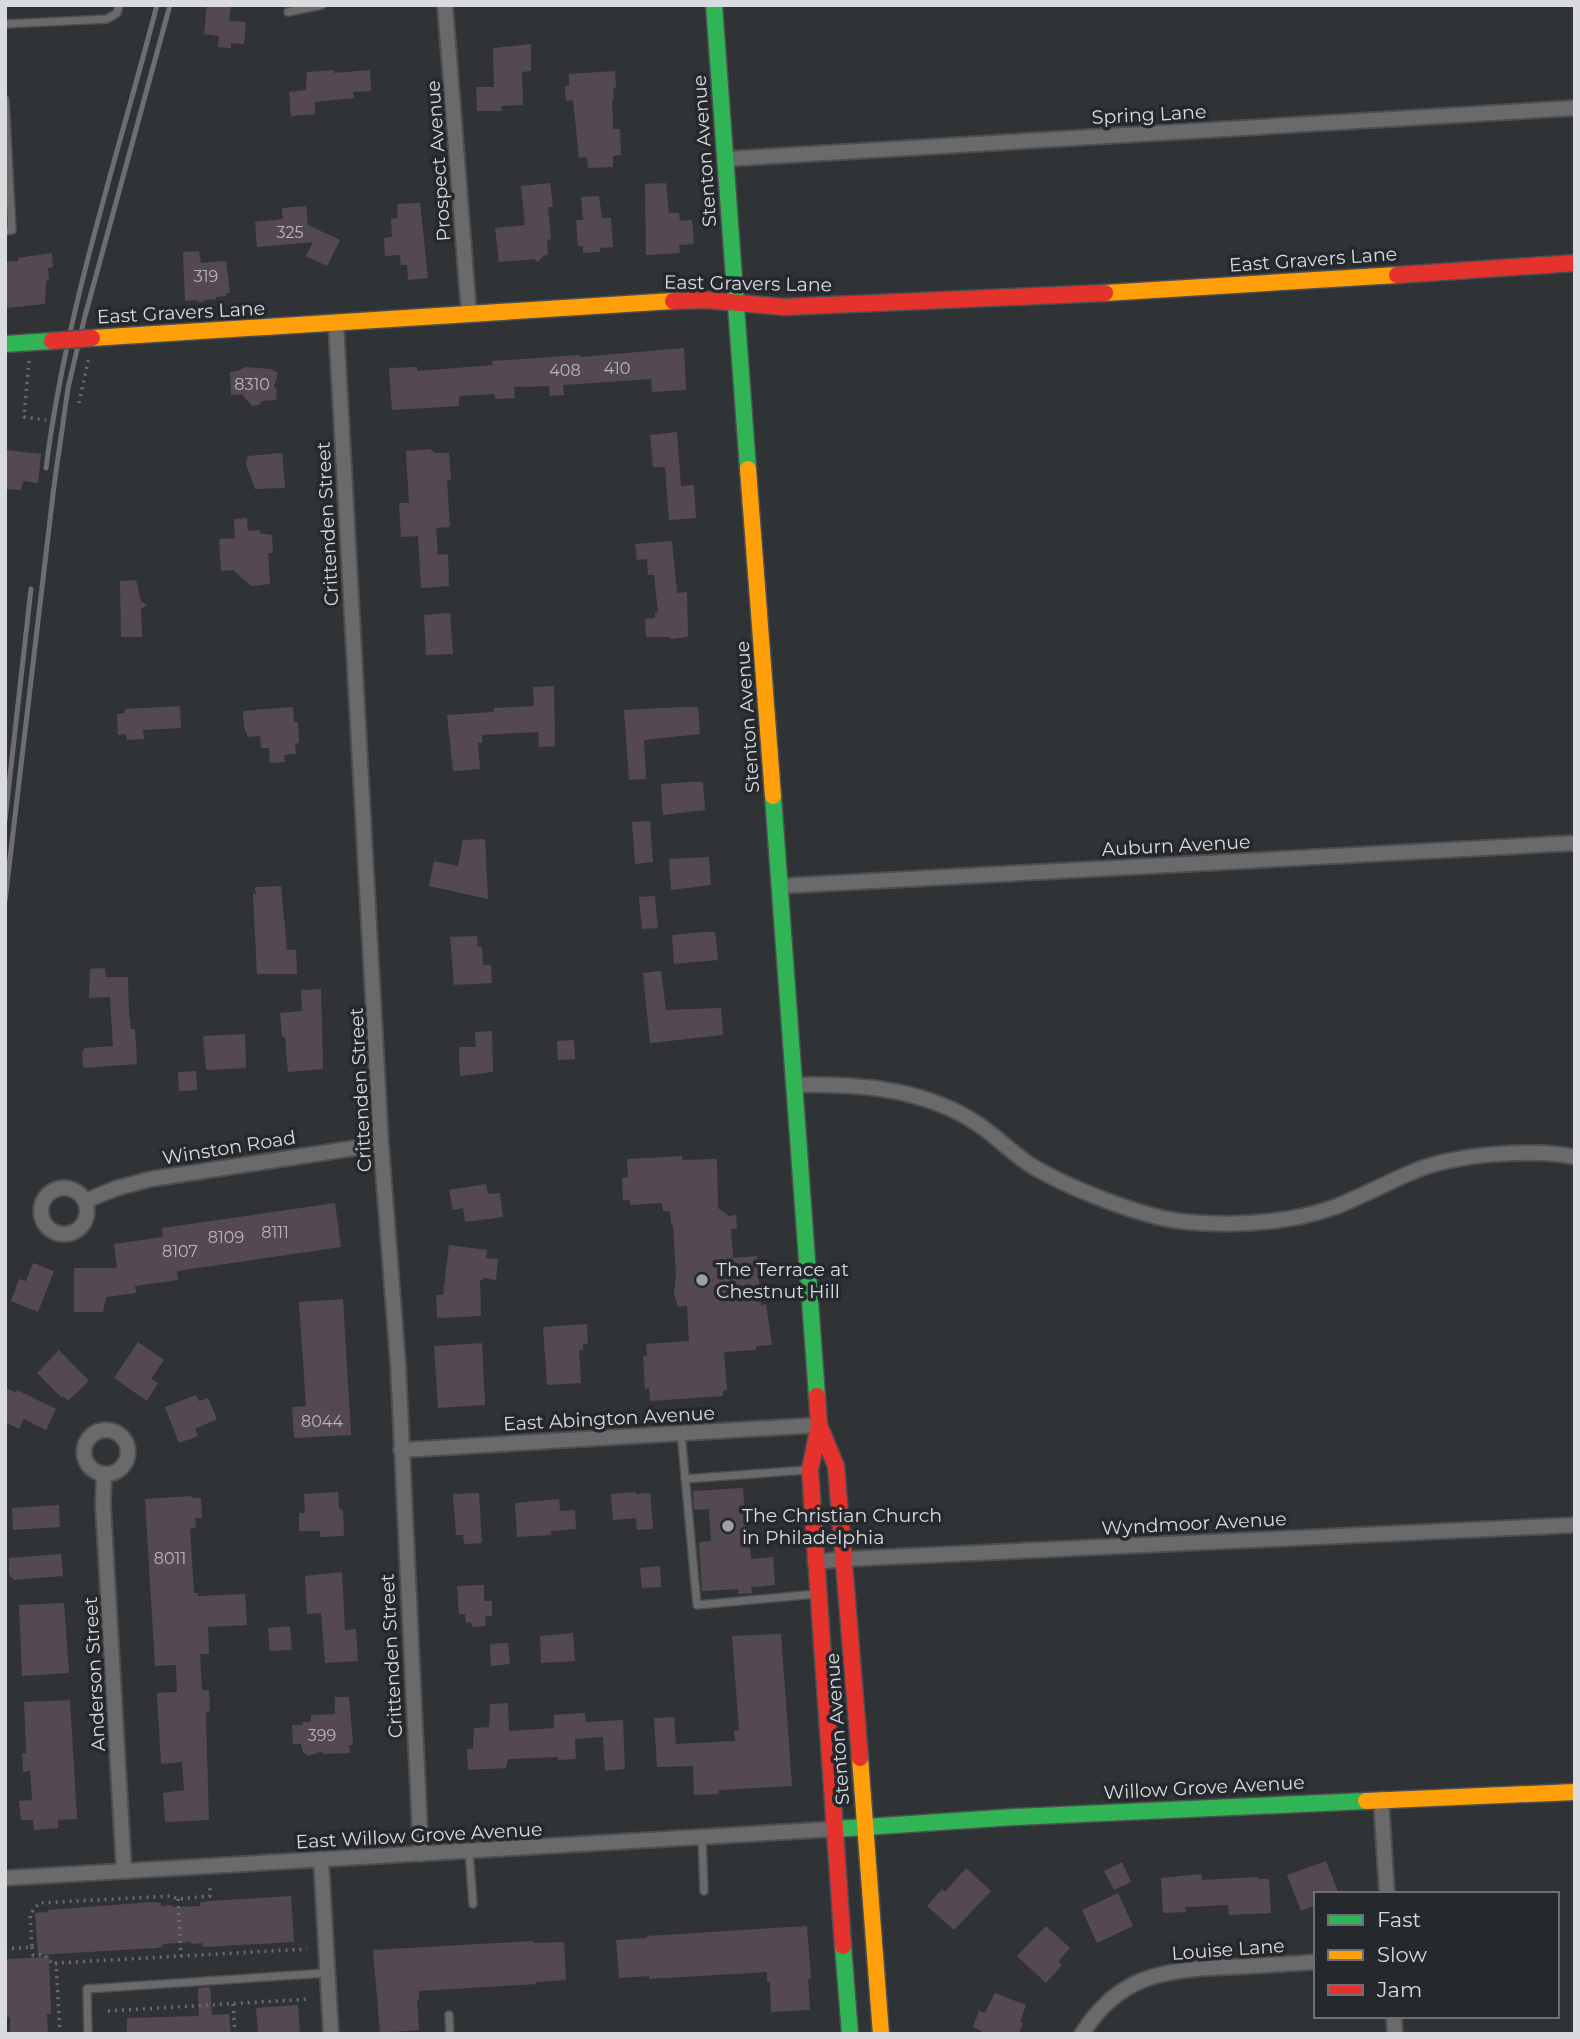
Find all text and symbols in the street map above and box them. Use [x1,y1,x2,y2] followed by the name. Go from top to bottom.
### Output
[688,74,721,228] street label: Stenton Avenue
[421,80,456,242] street label: Prospect Avenue
[1091,100,1207,129] street label: Spring Lane
[276,223,304,242] house number: 325
[1228,242,1398,277] street label: East Gravers Lane
[194,267,218,286] house number: 319
[664,271,832,296] street label: East Gravers Lane
[96,297,266,328] street label: East Gravers Lane
[604,359,630,378] house number: 410
[549,361,581,380] house number: 408
[234,375,270,394] house number: 8310
[312,441,343,607] street label: Crittenden Street
[731,640,764,794] street label: Stenton Avenue
[1101,830,1251,861] street label: Auburn Avenue
[345,1007,376,1173] street label: Crittenden Street
[161,1126,297,1169] street label: Winston Road
[261,1223,289,1242] house number: 8111
[208,1228,244,1247] house number: 8109
[162,1242,198,1261] house number: 8107
[716,1258,849,1303] place label: The Terrace at Chestnut Hill
[694,1272,710,1288] marker: The Terrace at Chestnut Hill
[503,1401,715,1436] street label: East Abington Avenue
[301,1412,343,1431] house number: 8044
[742,1504,942,1549] place label: The Christian Church in Philadelphia
[1101,1507,1287,1540] street label: Wyndmoor Avenue
[720,1518,736,1534] marker: The Christian Church in Philadelphia
[154,1549,186,1568] house number: 8011
[376,1573,407,1739] street label: Crittenden Street
[79,1596,110,1752] street label: Anderson Street
[821,1652,854,1806] street label: Stenton Avenue
[308,1726,336,1745] house number: 399
[1103,1771,1305,1804] street label: Willow Grove Avenue
[295,1818,543,1853] street label: East Willow Grove Avenue
[1314,1892,1559,2018] legend
[1377,1907,1421,1932] text: Fast
[1171,1934,1285,1965] street label: Louise Lane
[1377,1942,1427,1967] text: Slow
[1376,1977,1422,2002] text: Jam

